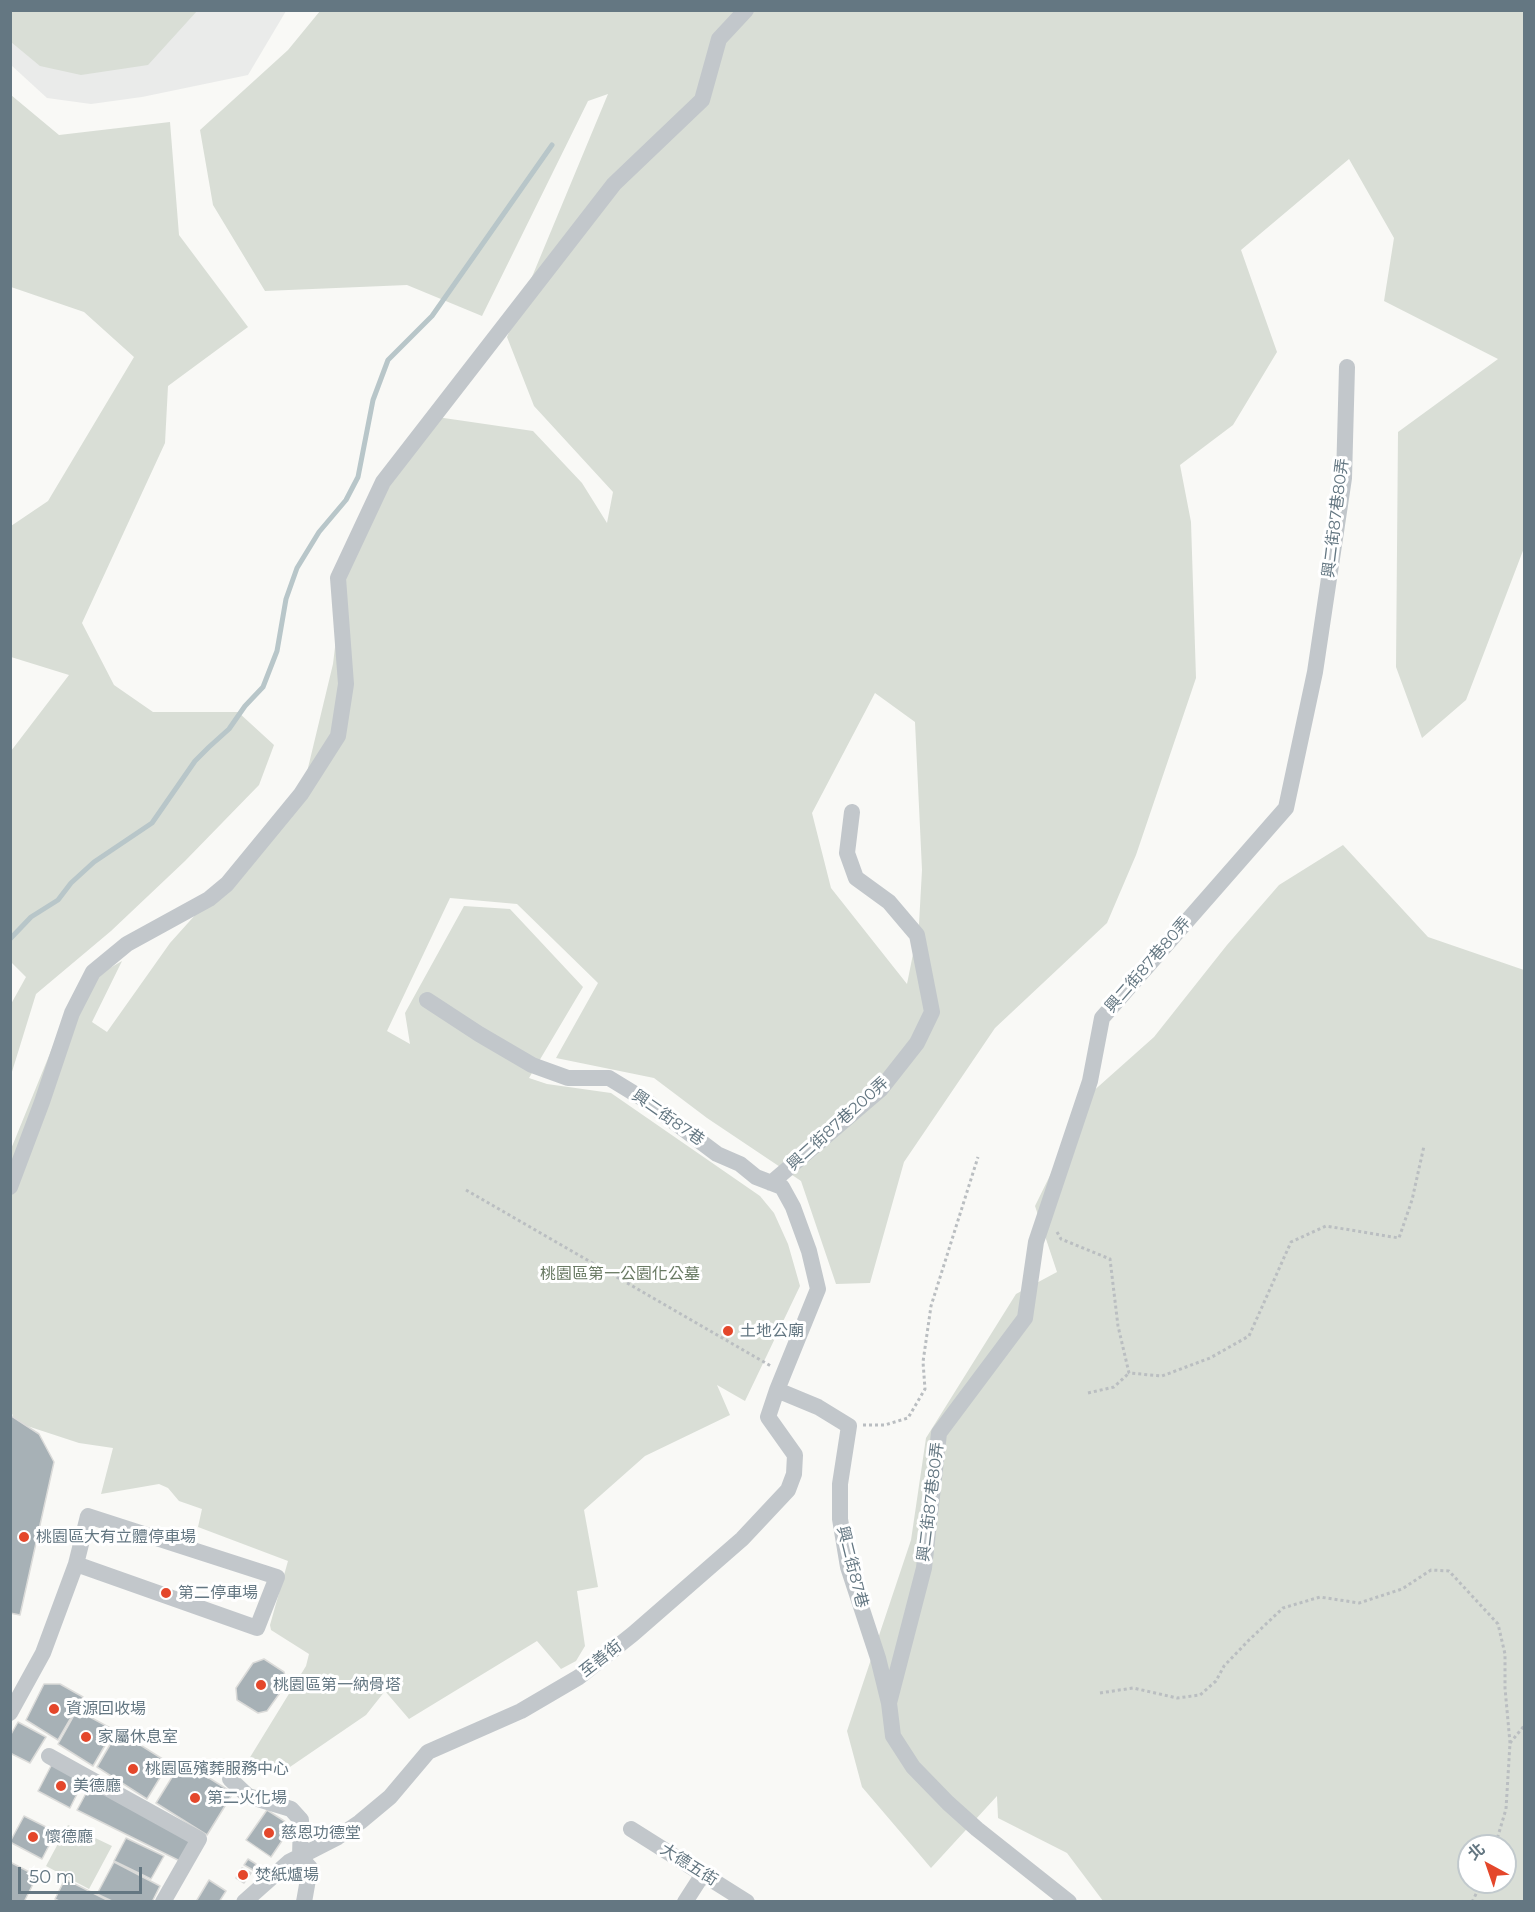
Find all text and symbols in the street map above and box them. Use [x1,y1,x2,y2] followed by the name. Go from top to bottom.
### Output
[1319,457,1353,579] street label: 興二街87巷80弄
[1101,913,1195,1017] street label: 興二街87巷80弄
[783,1073,893,1175] street label: 興二街87巷200弄
[628,1086,708,1150] street label: 興二街87巷
[540,1264,700,1284] park label: 桃園區第一公園化公墓
[740,1321,804,1341] place label: 土地公廟
[721,1324,735,1338] marker: 土地公廟
[914,1441,948,1563] street label: 興二街87巷80弄
[833,1524,871,1610] street label: 興二街87巷
[36,1527,196,1547] place label: 桃園區大有立體停車場
[17,1530,31,1544] marker: 桃園區大有立體停車場
[178,1583,258,1603] place label: 第二停車場
[159,1586,173,1600] marker: 第二停車場
[576,1637,626,1681] street label: 至善街
[273,1675,401,1695] place label: 桃園區第一納骨塔
[254,1678,268,1692] marker: 桃園區第一納骨塔
[66,1699,146,1719] place label: 資源回收場
[47,1702,61,1716] marker: 資源回收場
[98,1727,178,1747] place label: 家屬休息室
[79,1730,93,1744] marker: 家屬休息室
[145,1759,289,1779] place label: 桃園區殯葬服務中心
[126,1762,140,1776] marker: 桃園區殯葬服務中心
[73,1776,121,1796] place label: 美德廳
[54,1779,68,1793] marker: 美德廳
[207,1788,287,1808] place label: 第二火化場
[188,1791,202,1805] marker: 第二火化場
[281,1823,361,1843] place label: 慈恩功德堂
[262,1826,276,1840] marker: 慈恩功德堂
[45,1827,93,1847] place label: 懷德廳
[26,1830,40,1844] marker: 懷德廳
[1457,1834,1517,1894] north arrow
[1464,1839,1489,1864] text: 北
[657,1840,721,1890] street label: 大德五街
[21,1855,146,1893] scale bar
[255,1865,319,1885] place label: 焚紙爐場
[29,1866,75,1888] text: 50 m
[236,1868,250,1882] marker: 焚紙爐場

